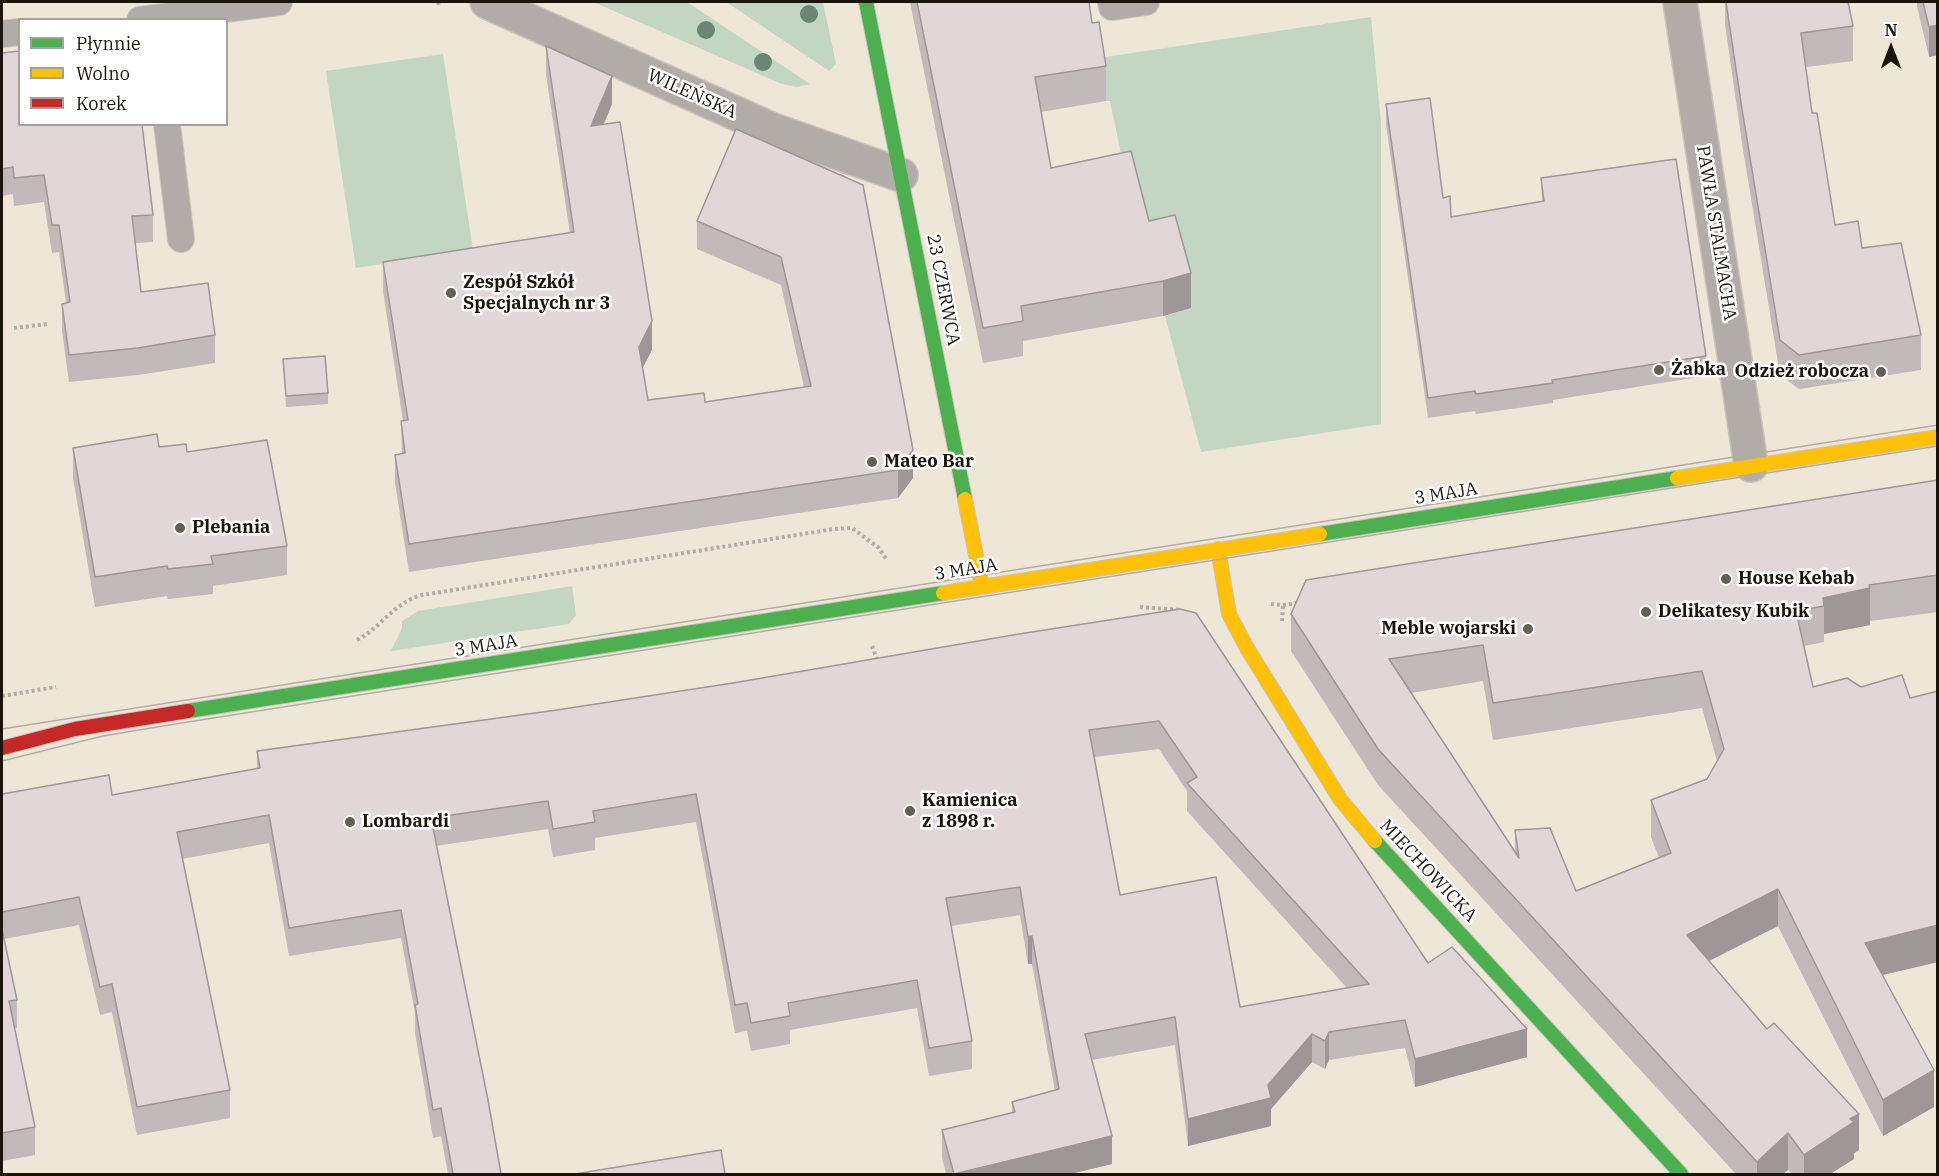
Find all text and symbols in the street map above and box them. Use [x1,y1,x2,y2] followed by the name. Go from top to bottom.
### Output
[18,18,228,126] legend
[1861,18,1921,78] north arrow
[1885,20,1897,40] text: N
[76,32,141,55] text: Płynnie
[76,62,130,85] text: Wolno
[644,65,740,123] street label: WILEŃSKA
[76,92,127,115] text: Korek
[1691,144,1741,322] street label: PAWŁA STALMACHA
[922,233,964,347] street label: 23 CZERWCA
[463,272,610,314] place label: Zespół Szkół Specjalnych nr 3
[444,286,458,300] marker: Zespół Szkół Specjalnych nr 3
[1671,359,1726,381] place label: Żabka
[1735,361,1869,383] place label: Odzież robocza
[1652,363,1666,377] marker: Żabka
[1874,365,1888,379] marker: Odzież robocza
[884,451,974,473] place label: Mateo Bar
[865,455,879,469] marker: Mateo Bar
[1413,478,1479,510] street label: 3 MAJA
[192,517,270,539] place label: Plebania
[173,521,187,535] marker: Plebania
[933,554,999,586] street label: 3 MAJA
[1738,568,1855,590] place label: House Kebab
[1719,572,1733,586] marker: House Kebab
[1658,601,1809,623] place label: Delikatesy Kubik
[1639,605,1653,619] marker: Delikatesy Kubik
[1381,618,1516,640] place label: Meble wojarski
[1521,622,1535,636] marker: Meble wojarski
[453,630,519,662] street label: 3 MAJA
[922,790,1017,832] place label: Kamienica z 1898 r.
[903,804,917,818] marker: Kamienica z 1898 r.
[362,811,449,833] place label: Lombardi
[343,815,357,829] marker: Lombardi
[1375,815,1481,927] street label: MIECHOWICKA

